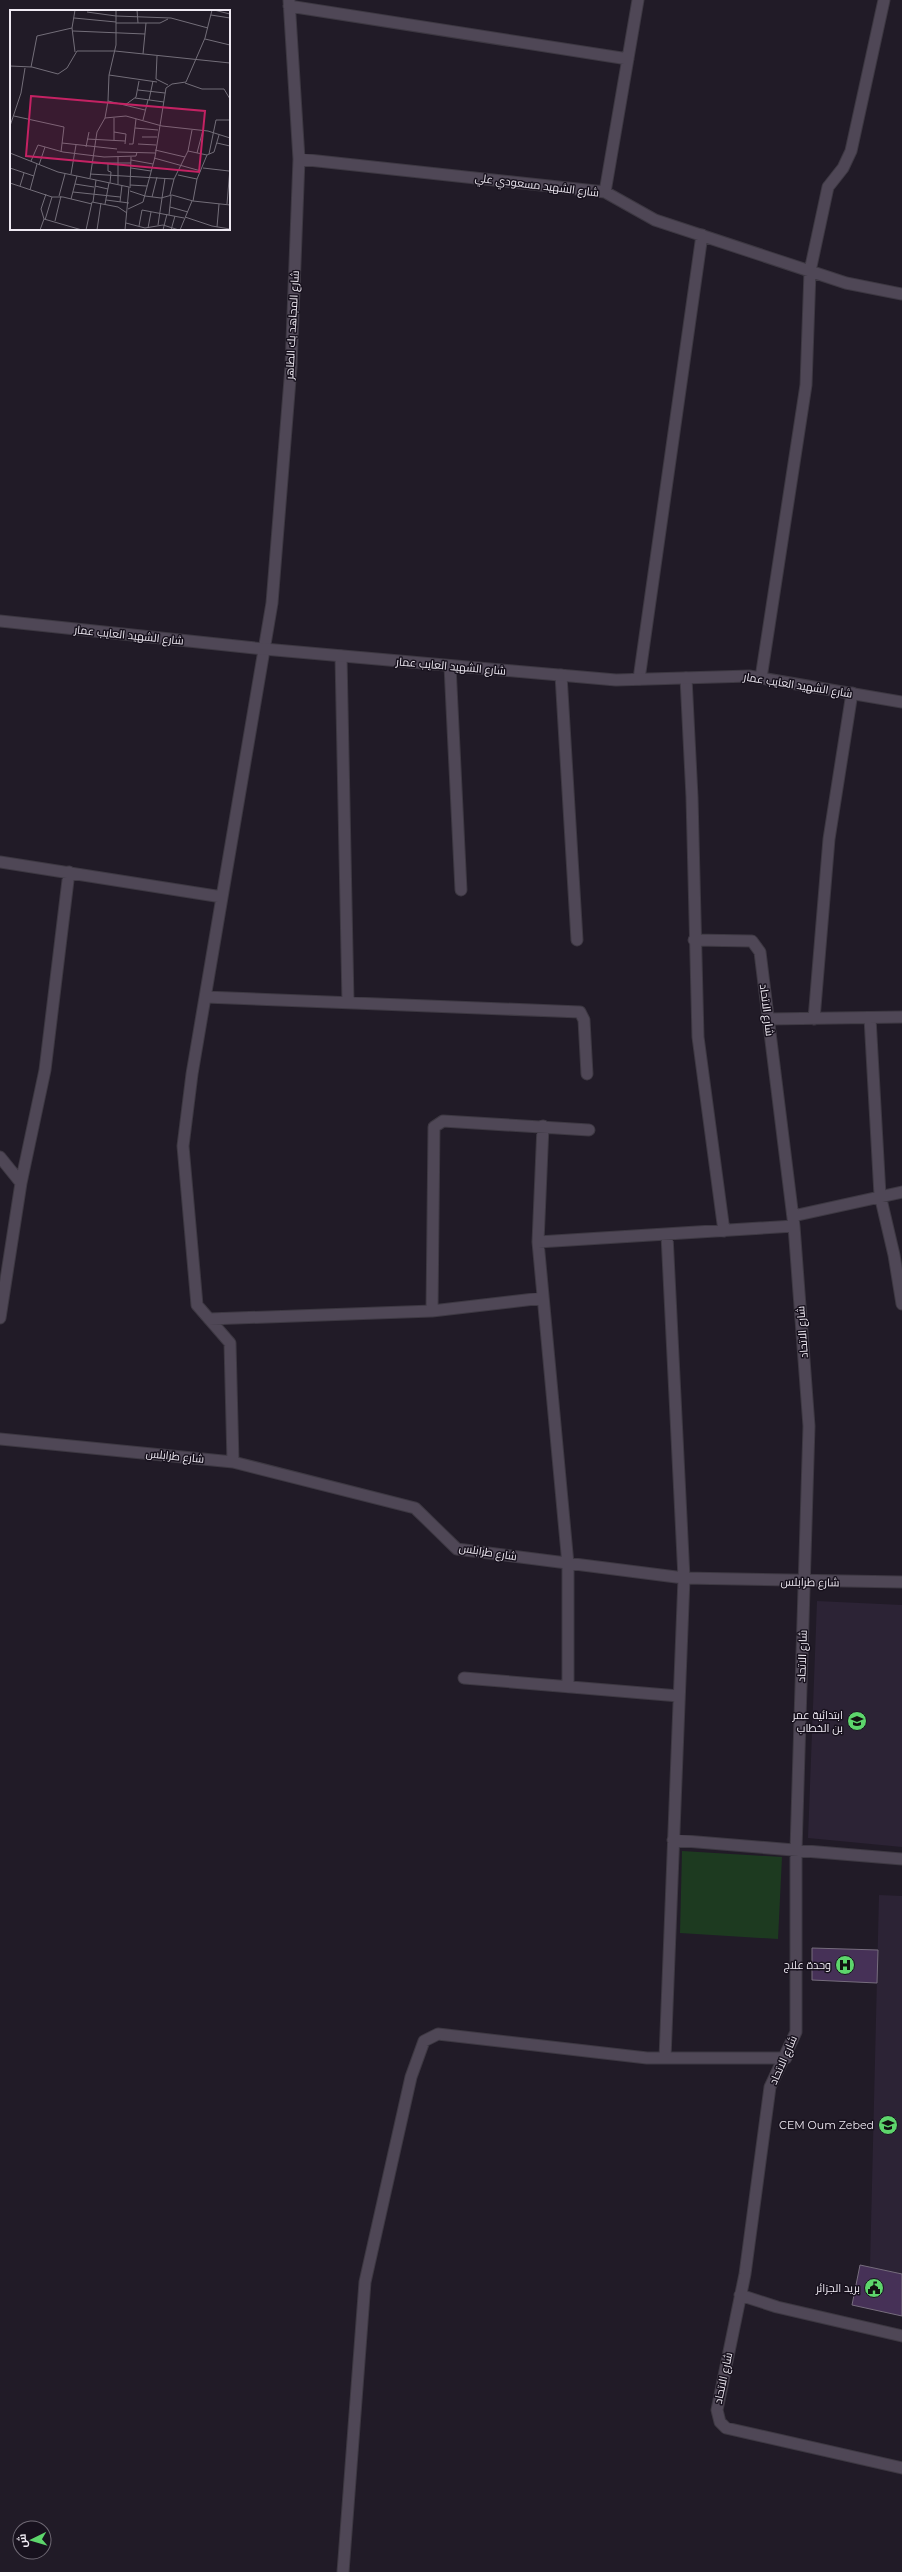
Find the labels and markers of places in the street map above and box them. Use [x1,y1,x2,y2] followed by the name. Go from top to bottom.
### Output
[791,1708,843,1735] place label: ابتدائية عمر بن الخطاب
[846,1710,868,1732] school or university icon: ابتدائية عمر بن الخطاب
[834,1954,856,1976] hospital icon: وحدة علاج
[783,1958,831,1973] place label: وحدة علاج
[877,2114,899,2136] school or university icon: CEM Oum Zebed
[779,2118,874,2132] place label: CEM Oum Zebed
[863,2277,885,2299] public building icon: بريد الجزائر
[815,2281,860,2295] place label: بريد الجزائر

